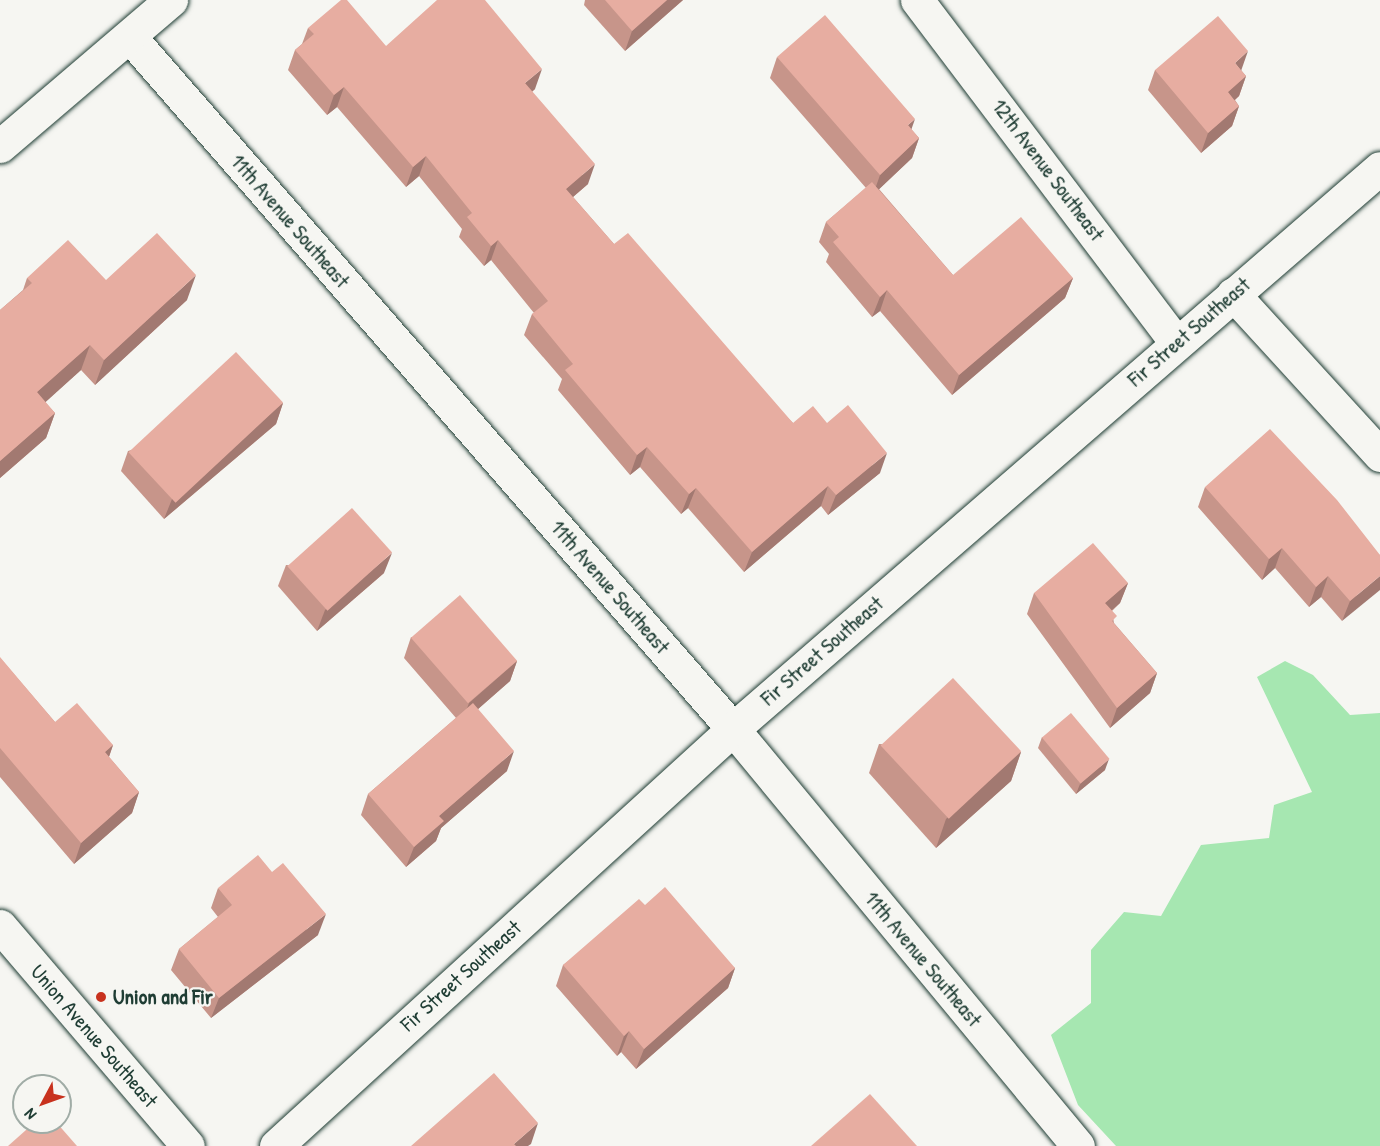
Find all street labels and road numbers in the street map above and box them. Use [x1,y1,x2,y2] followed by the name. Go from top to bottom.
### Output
[987,94,1109,246] street label: 12th Avenue Southeast
[225,149,355,293] street label: 11th Avenue Southeast
[1123,272,1255,392] street label: Fir Street Southeast
[545,515,675,659] street label: 11th Avenue Southeast
[756,591,888,711] street label: Fir Street Southeast
[859,886,987,1032] street label: 11th Avenue Southeast
[395,915,527,1037] street label: Fir Street Southeast
[25,959,163,1113] street label: Union Avenue Southeast

